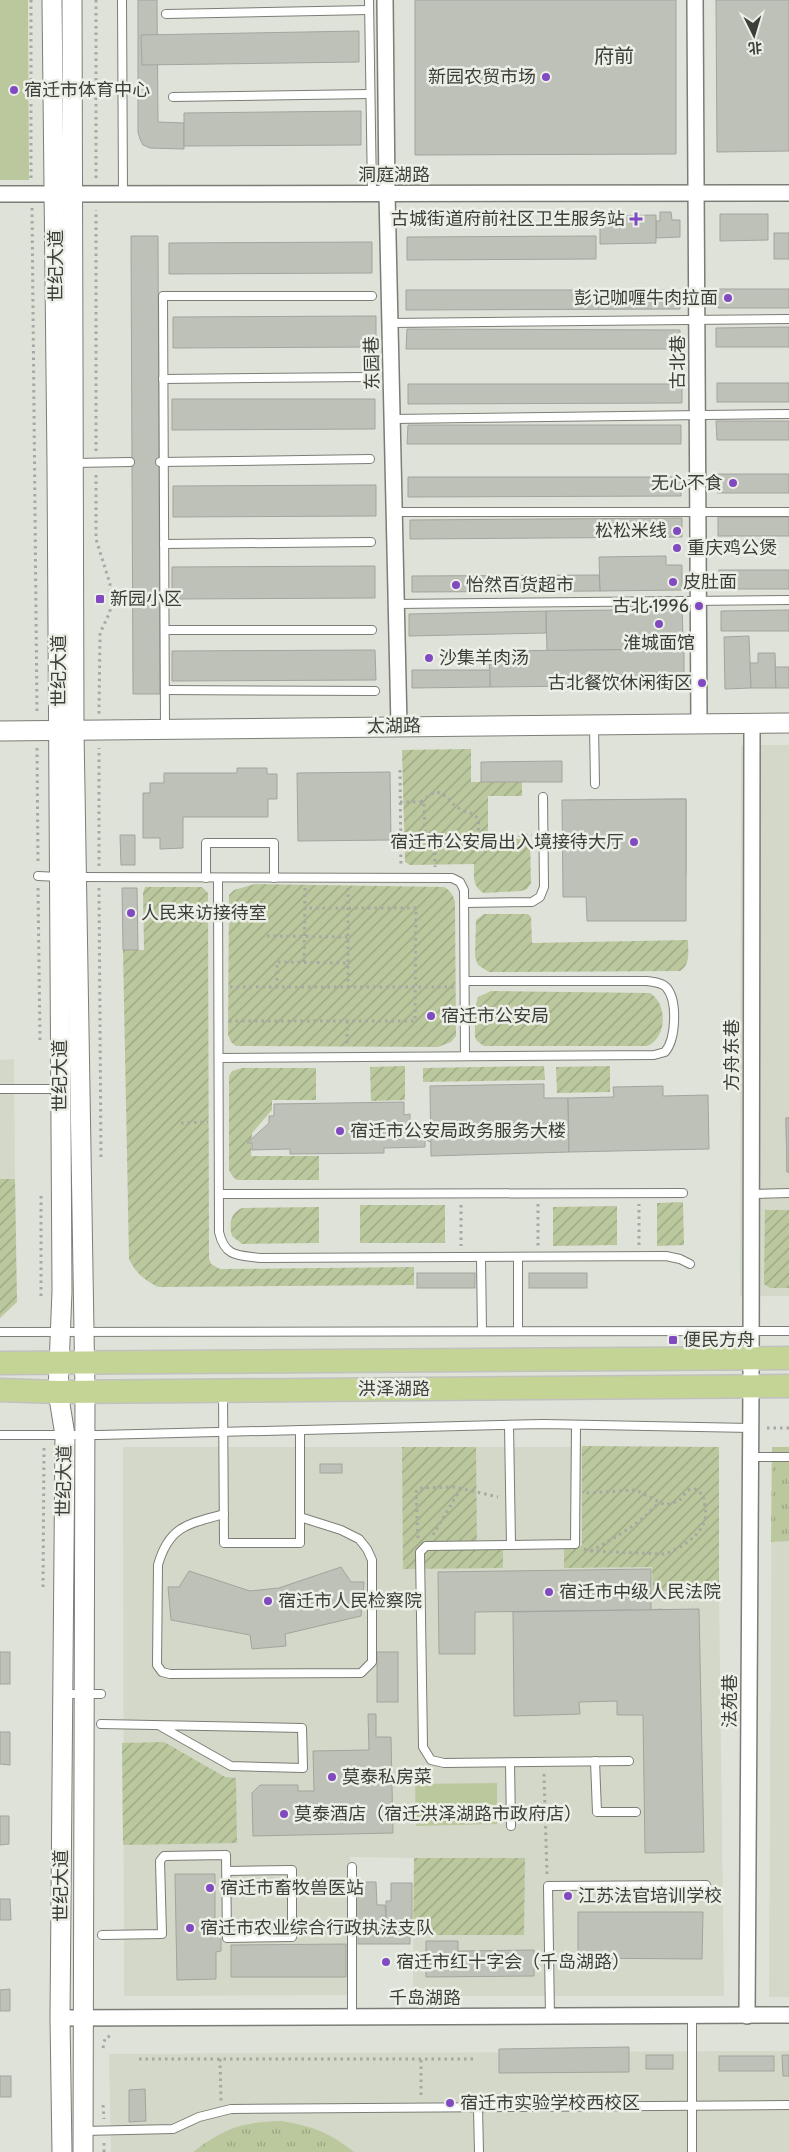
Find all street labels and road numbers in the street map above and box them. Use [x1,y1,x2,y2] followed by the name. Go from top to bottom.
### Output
[358,164,430,186] street label: 洞庭湖路
[45,230,67,302] street label: 世纪大道
[667,335,689,389] street label: 古北巷
[361,336,383,390] street label: 东园巷
[48,635,70,707] street label: 世纪大道
[367,715,421,737] street label: 太湖路
[721,1019,743,1091] street label: 方舟东巷
[49,1040,71,1112] street label: 世纪大道
[358,1378,430,1400] street label: 洪泽湖路
[52,1445,76,1517] street label: 世纪大道
[719,1674,741,1728] street label: 法苑巷
[50,1850,72,1922] street label: 世纪大道
[389,1987,461,2009] street label: 千岛湖路

